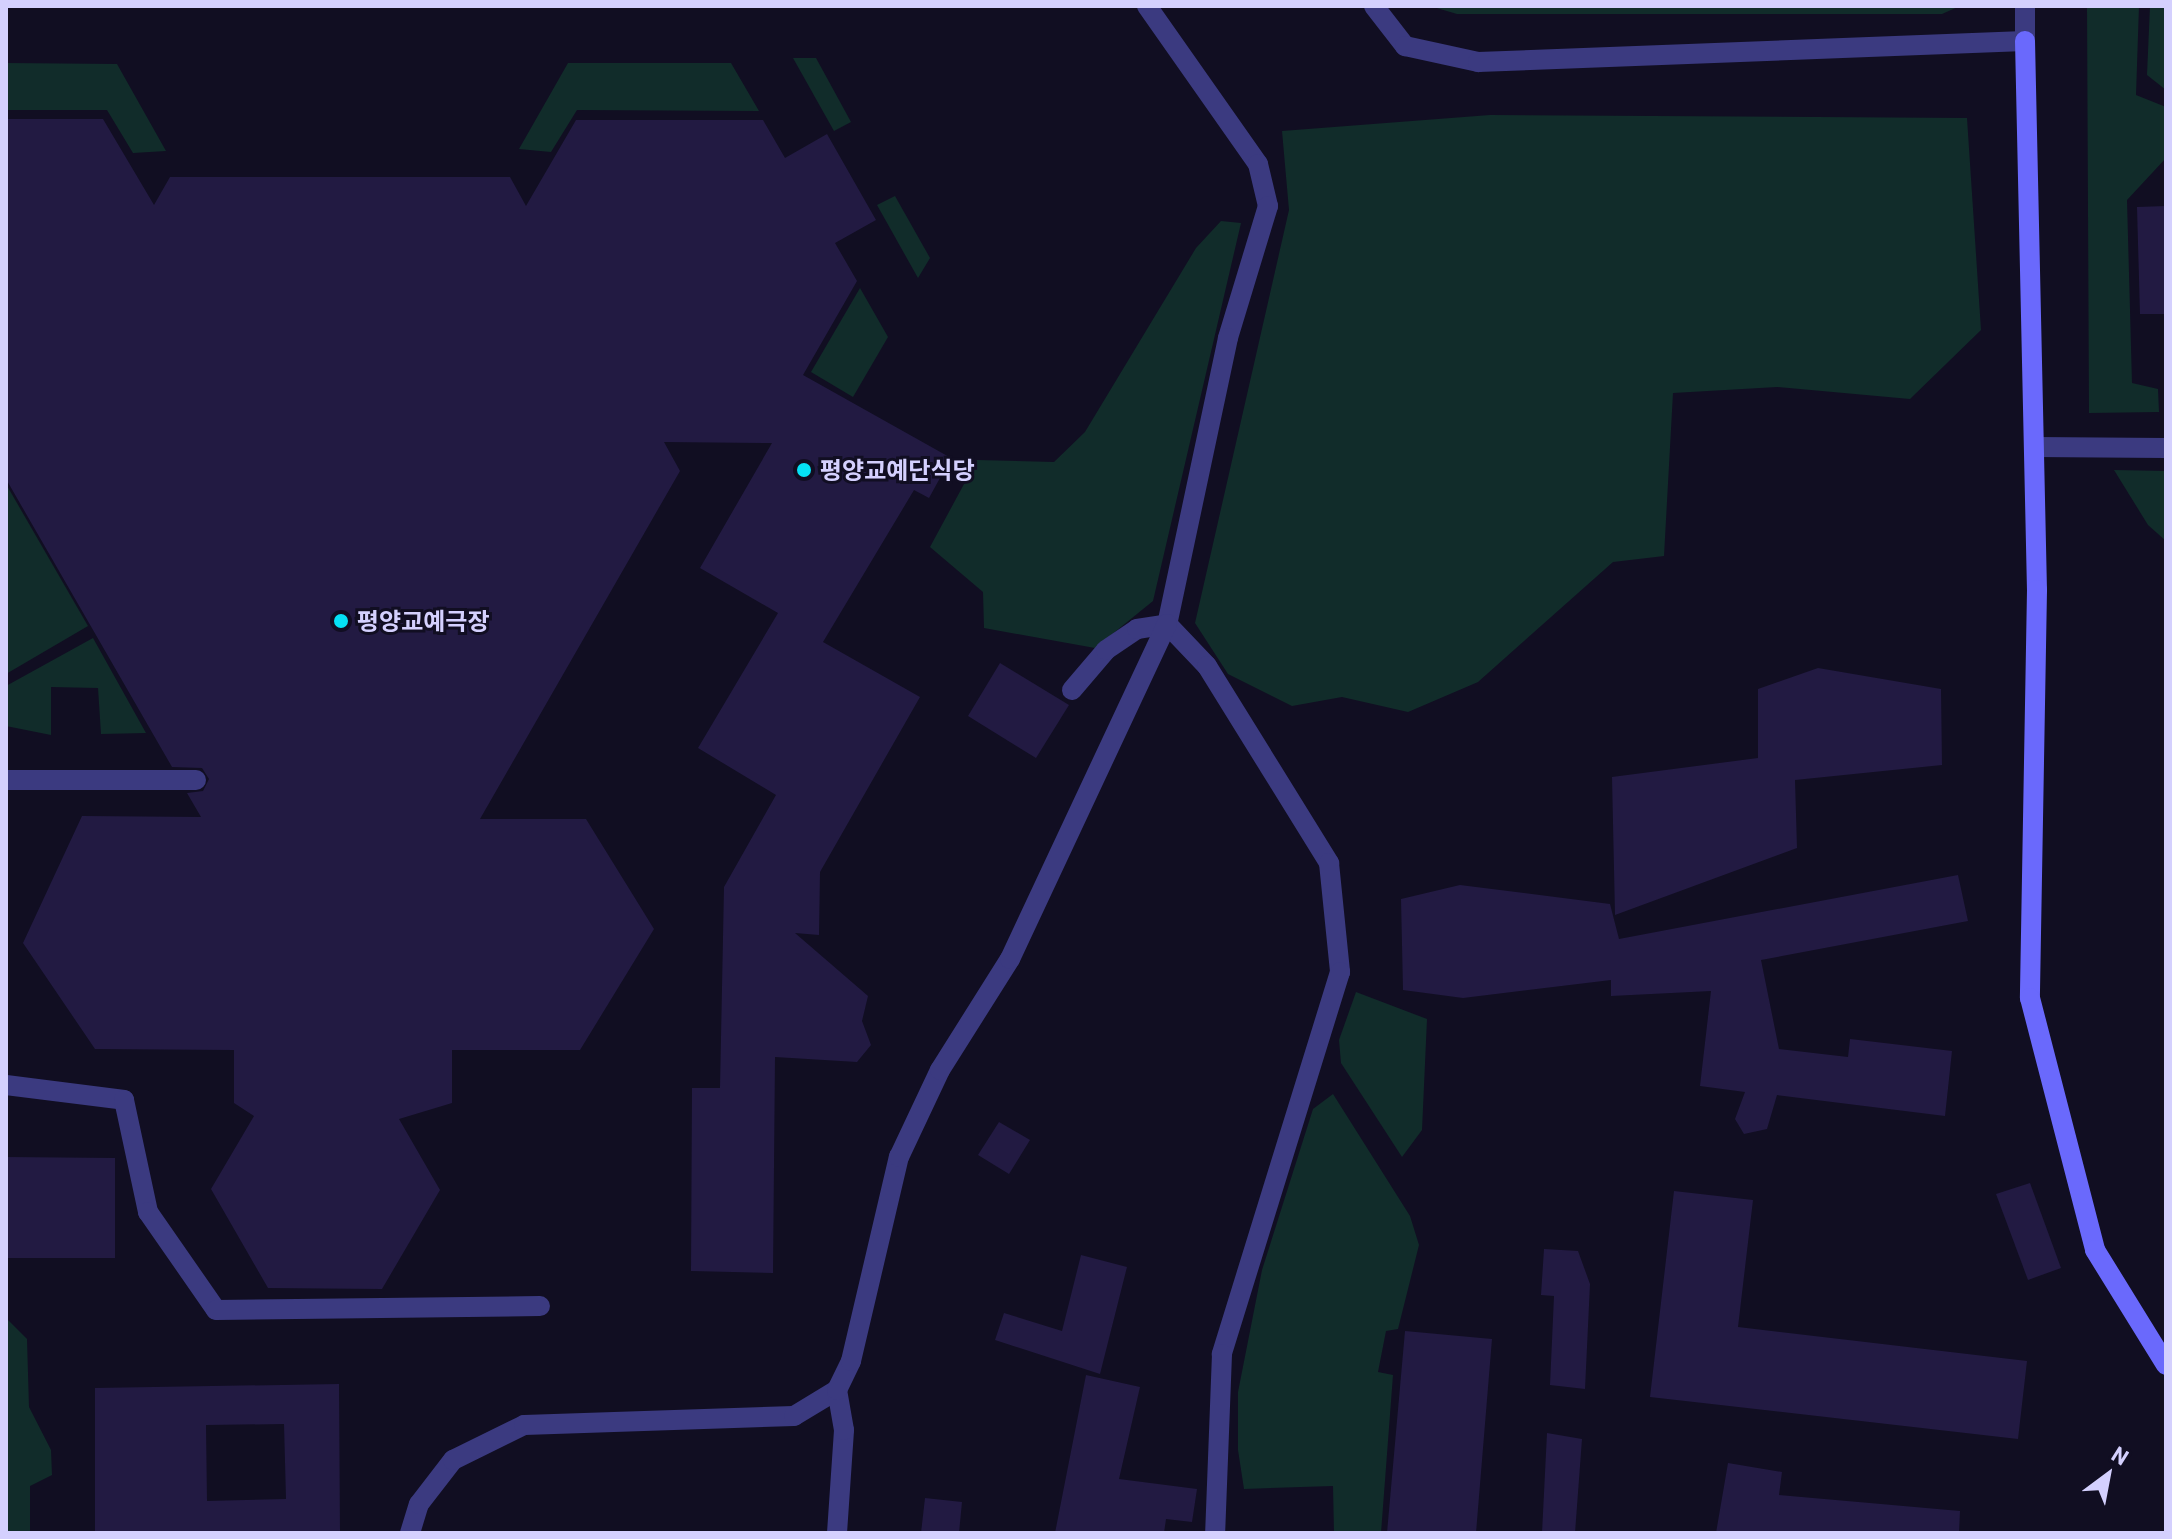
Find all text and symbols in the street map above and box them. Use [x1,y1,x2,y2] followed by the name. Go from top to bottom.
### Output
[820,456,975,484] place label: 평양교예단식당
[795,461,813,479] marker: 평양교예단식당
[357,607,489,635] place label: 평양교예극장
[332,612,350,630] marker: 평양교예극장
[2068,1435,2148,1515] north arrow
[2108,1440,2134,1470] text: N

